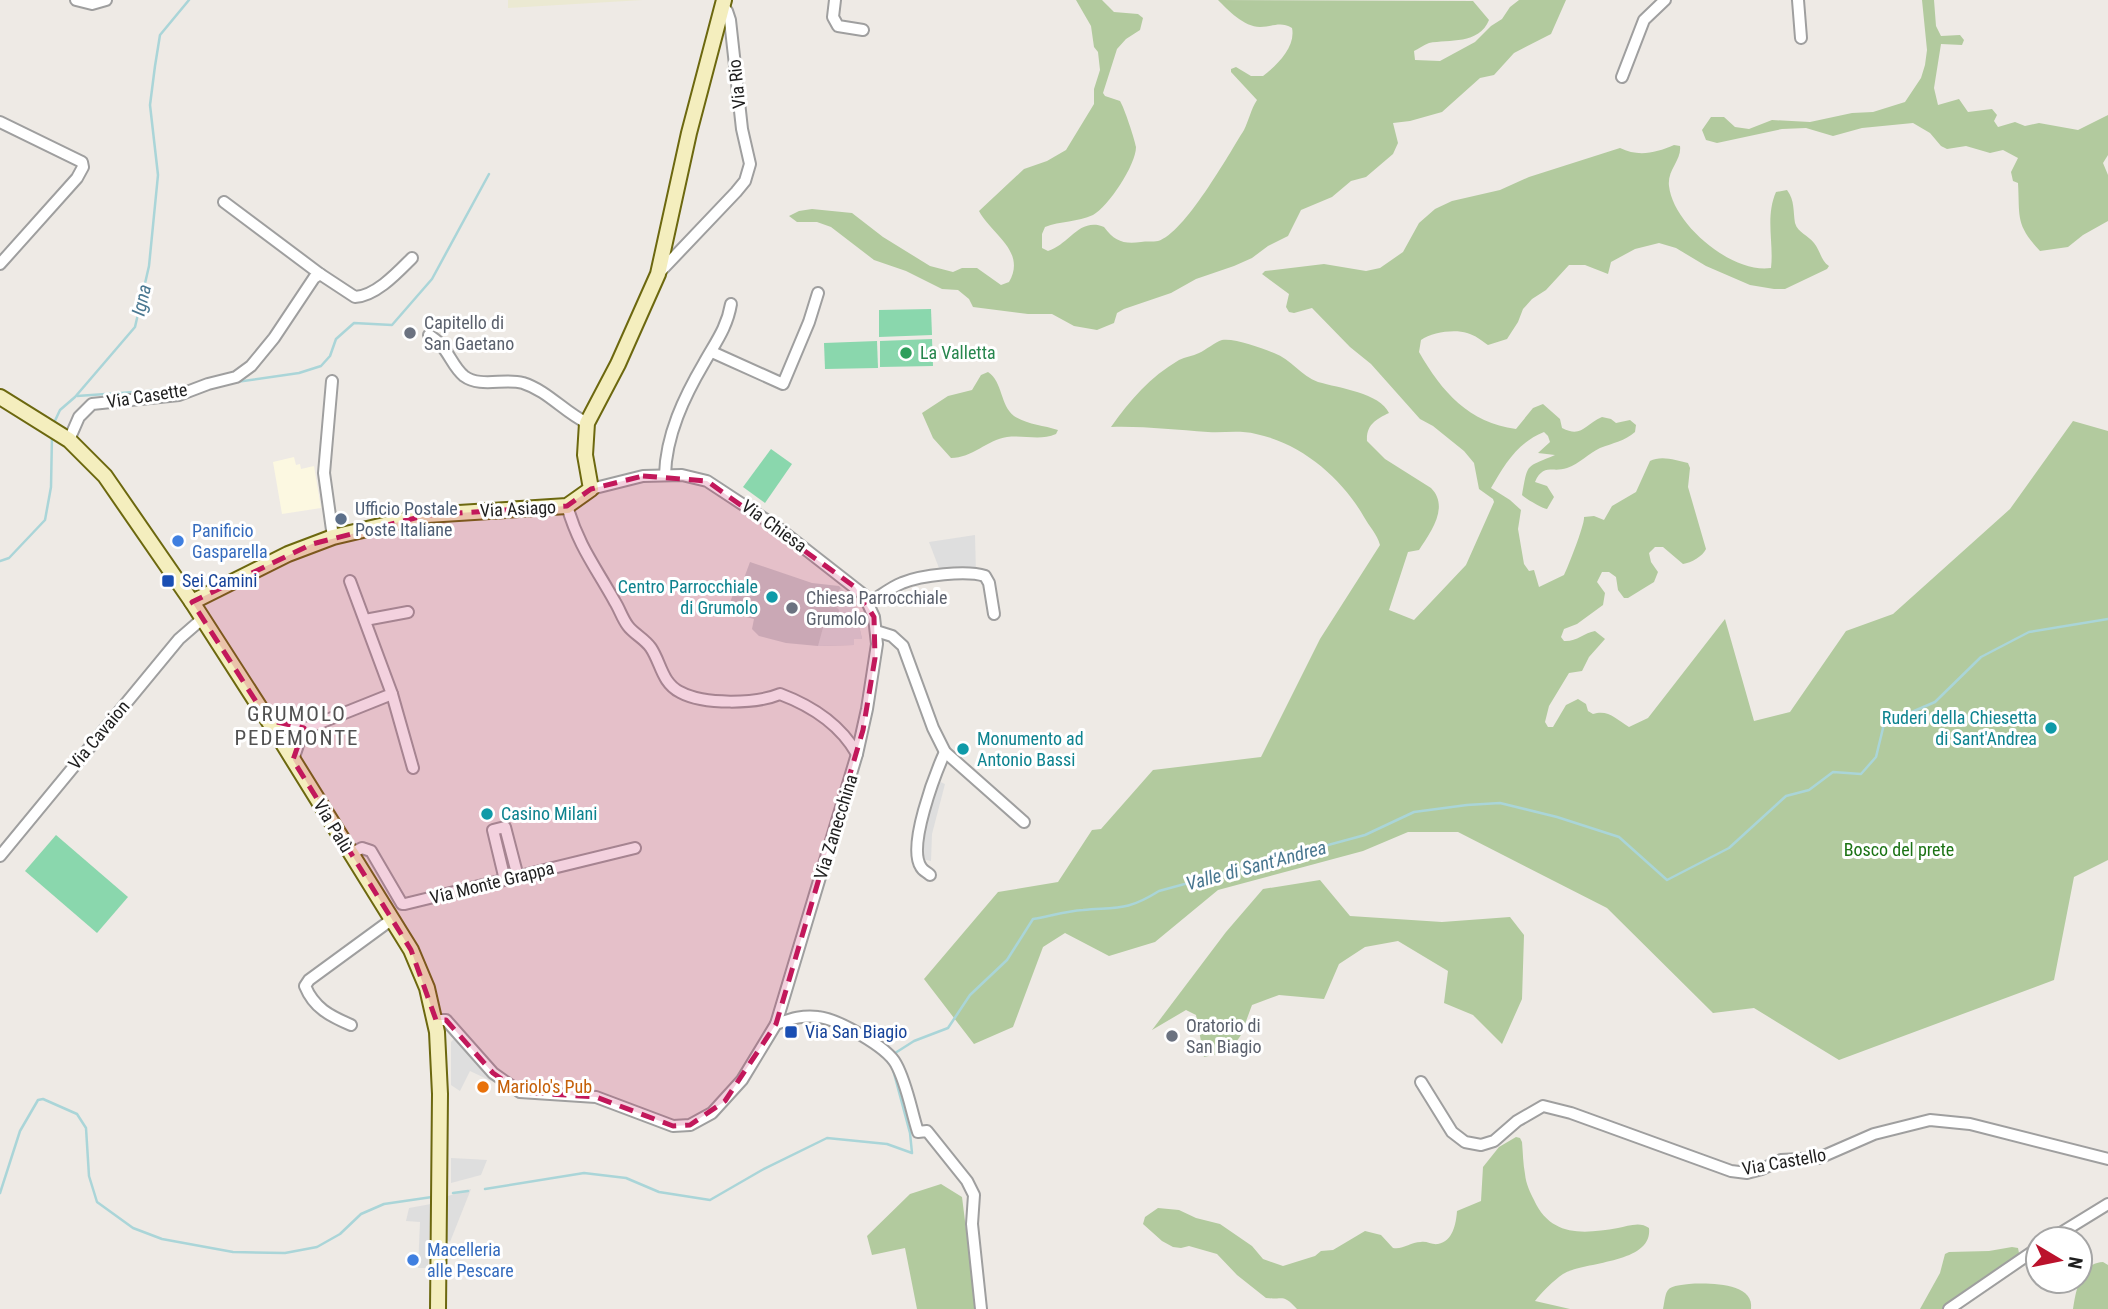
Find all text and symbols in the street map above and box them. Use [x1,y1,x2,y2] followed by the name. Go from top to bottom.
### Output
[723,58,750,110] street label: Via Rio
[127,282,156,318] water label: Igna
[424,312,514,354] place label: Capitello di San Gaetano
[402,325,418,341] marker: Capitello di San Gaetano
[920,342,996,363] place label: La Valletta
[898,345,914,361] marker: La Valletta
[105,379,189,412] street label: Via Casette
[738,495,811,556] street label: Via Chiesa
[479,496,557,521] street label: Via Asiago
[355,498,458,540] place label: Ufficio Postale Poste Italiane
[333,511,349,527] marker: Ufficio Postale Poste Italiane
[192,520,268,562] place label: Panificio Gasparella
[170,533,186,549] marker: Panificio Gasparella
[182,570,257,591] place label: Sei Camini
[160,573,176,589] marker: Sei Camini
[618,576,758,618] place label: Centro Parrocchiale di Grumolo
[806,587,947,629] place label: Chiesa Parrocchiale Grumolo
[764,589,780,605] marker: Centro Parrocchiale di Grumolo
[784,600,800,616] marker: Chiesa Parrocchiale Grumolo
[64,696,134,774] street label: Via Cavaion
[234,702,360,750] district label: GRUMOLO PEDEMONTE
[1882,707,2037,749] place label: Ruderi della Chiesetta di Sant'Andrea
[2043,720,2059,736] marker: Ruderi della Chiesetta di Sant'Andrea
[977,728,1084,770] place label: Monumento ad Antonio Bassi
[955,741,971,757] marker: Monumento ad Antonio Bassi
[810,772,861,882] street label: Via Zanecchina
[309,795,357,856] street label: Via Palù
[501,803,597,824] place label: Casino Milani
[479,806,495,822] marker: Casino Milani
[1183,836,1329,895] water label: Valle di Sant'Andrea
[1844,839,1954,860] park label: Bosco del prete
[428,857,556,908] street label: Via Monte Grappa
[1186,1015,1261,1057] place label: Oratorio di San Biagio
[805,1021,907,1042] place label: Via San Biagio
[783,1024,799,1040] marker: Via San Biagio
[1164,1028,1180,1044] marker: Oratorio di San Biagio
[497,1076,592,1097] place label: Mariolo's Pub
[475,1079,491,1095] marker: Mariolo's Pub
[1740,1144,1828,1179] street label: Via Castello
[2024,1225,2094,1295] north arrow
[427,1239,514,1281] place label: Macelleria alle Pescare
[405,1252,421,1268] marker: Macelleria alle Pescare
[2063,1255,2088,1271] text: N

